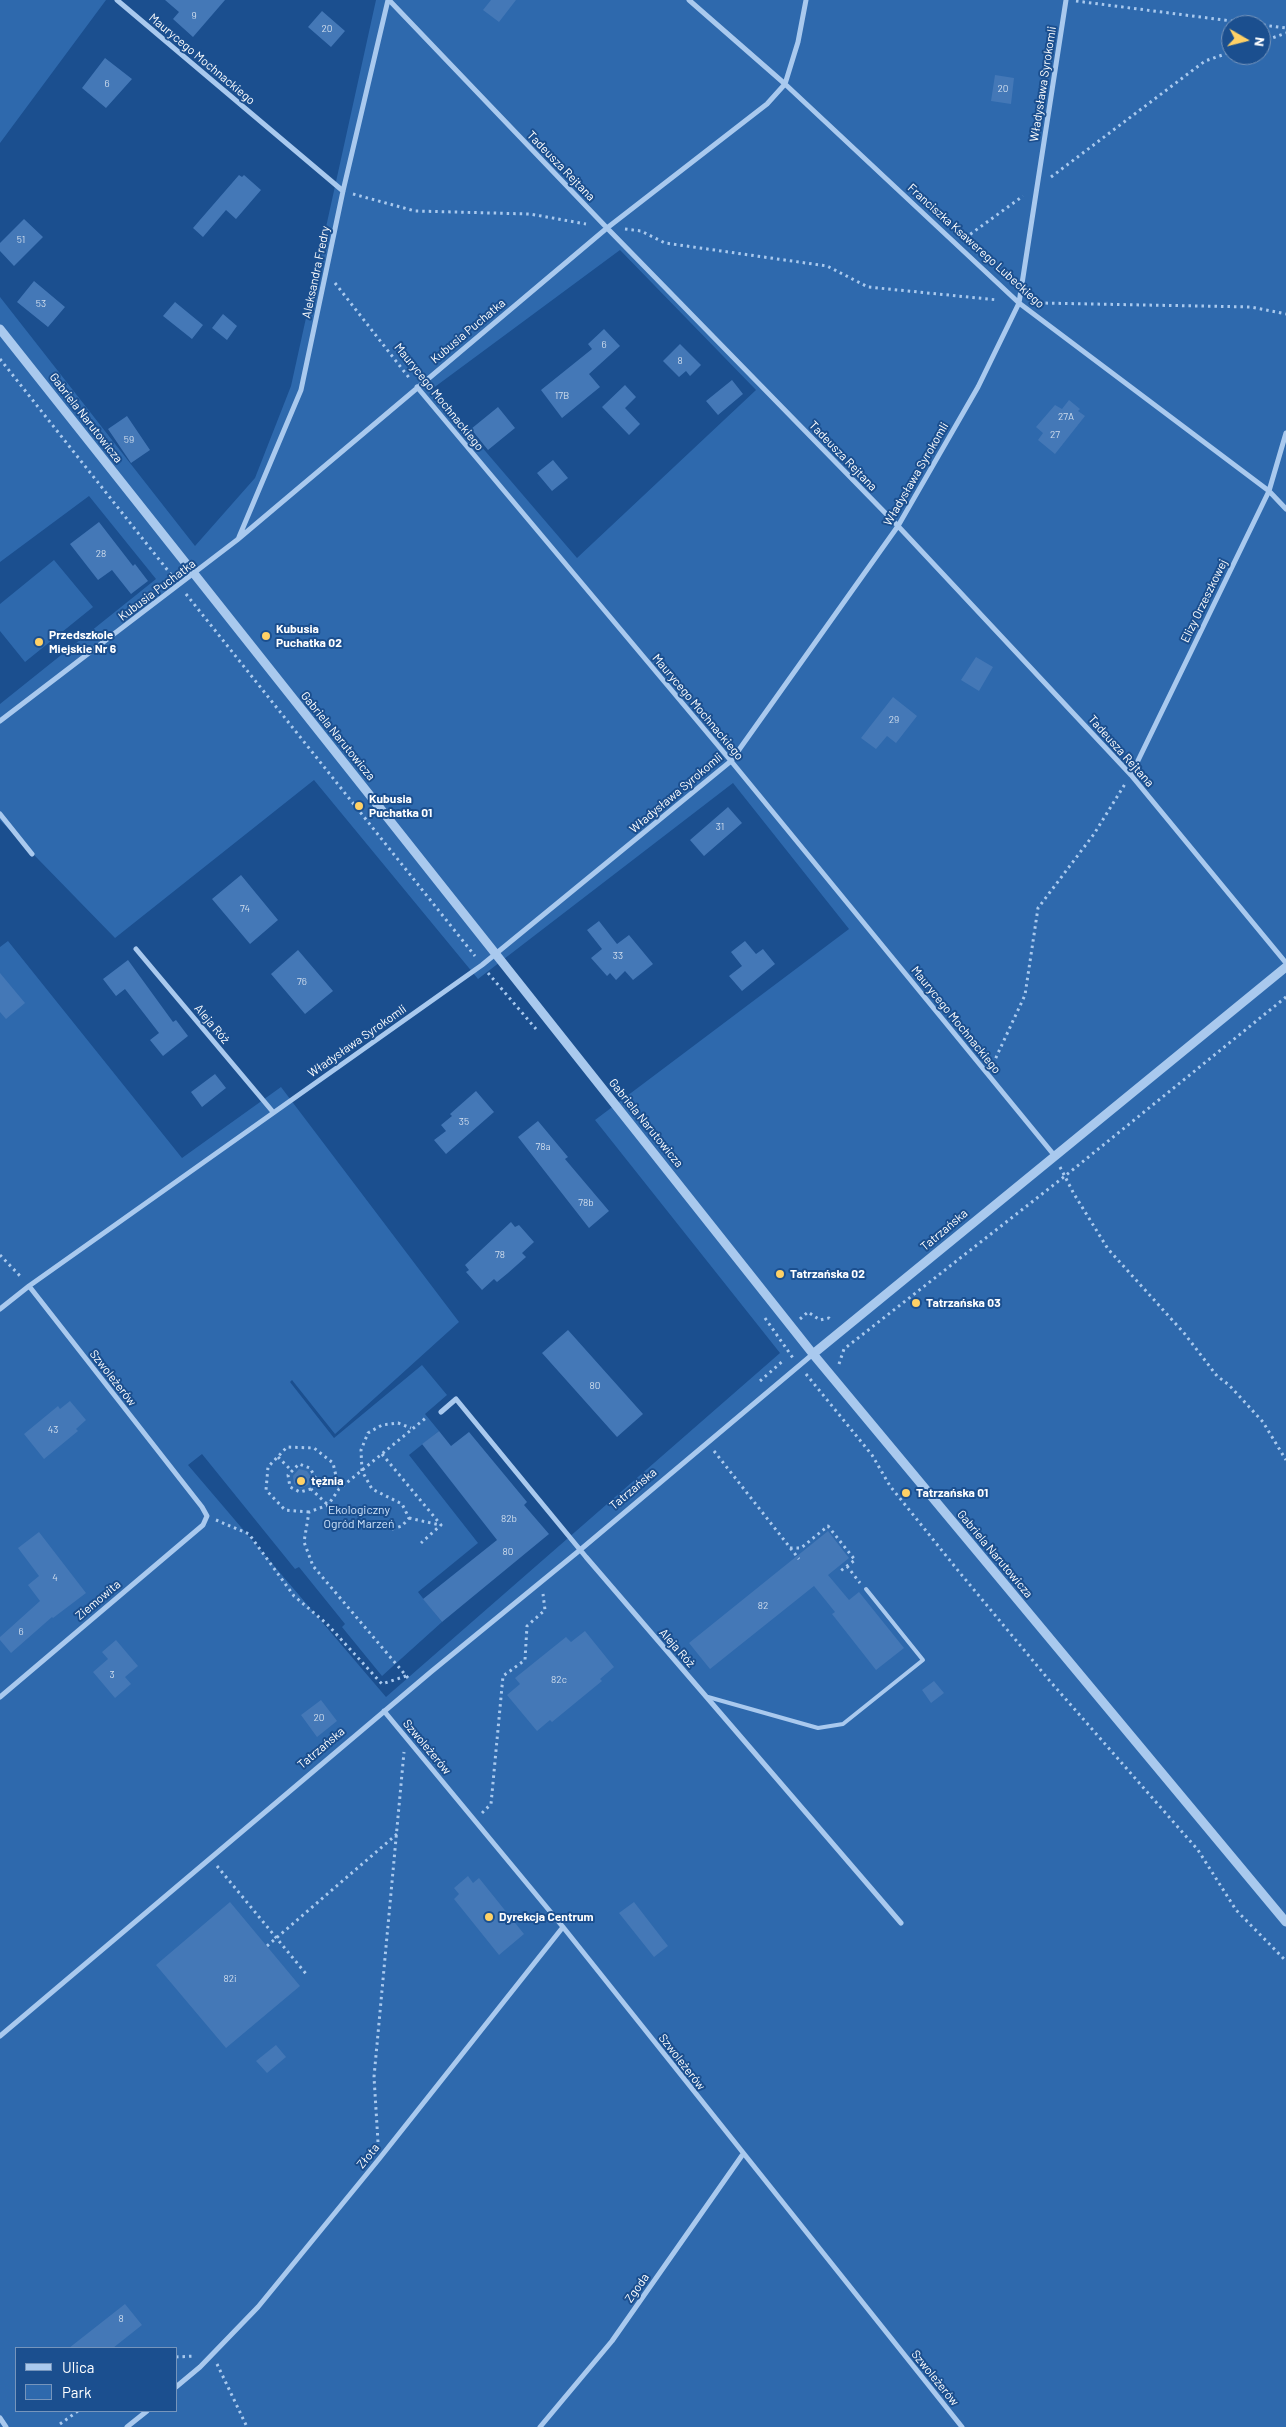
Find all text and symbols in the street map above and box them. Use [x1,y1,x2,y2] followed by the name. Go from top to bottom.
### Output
[146,10,258,108] street label: Maurycego Mochnackiego
[191,10,197,22] house number: 9
[1221,15,1271,65] north arrow
[321,23,333,35] house number: 20
[1027,25,1059,143] street label: Władysława Syrokomli
[1251,36,1269,48] text: N
[104,78,110,90] house number: 6
[997,83,1009,95] house number: 20
[524,128,598,204] street label: Tadeusza Rejtana
[905,181,1047,311] street label: Franciszka Ksawerego Lubeckiego
[299,224,333,320] street label: Aleksandra Fredry
[17,234,25,246] house number: 51
[428,296,508,366] street label: Kubusia Puchatka
[36,298,46,310] house number: 53
[601,339,607,351] house number: 6
[391,340,487,454] street label: Maurycego Mochnackiego
[677,355,683,367] house number: 8
[46,370,126,466] street label: Gabriela Narutowicza
[555,390,569,402] house number: 17B
[1058,411,1074,423] house number: 27A
[806,418,880,494] street label: Tadeusza Rejtana
[881,420,951,528] street label: Władysława Syrokomli
[1050,429,1060,441] house number: 27
[124,434,134,446] house number: 59
[96,548,106,560] house number: 28
[116,556,198,624] street label: Kubusia Puchatka
[1178,557,1230,645] street label: Elizy Orzeszkowej
[276,622,342,650] place label: Kubusia Puchatka 02
[49,628,116,656] place label: Przedszkole Miejskie Nr 6
[260,630,272,642] marker: Kubusia Puchatka 02
[33,636,45,648] marker: Przedszkole Miejskie Nr 6
[649,651,747,763] street label: Maurycego Mochnackiego
[298,689,378,783] street label: Gabriela Narutowicza
[1085,712,1157,790] street label: Tadeusza Rejtana
[889,714,899,726] house number: 29
[627,750,725,836] street label: Władysława Syrokomli
[369,792,432,820] place label: Kubusia Puchatka 01
[353,800,365,812] marker: Kubusia Puchatka 01
[716,821,724,833] house number: 31
[240,903,250,915] house number: 74
[613,950,623,962] house number: 33
[908,963,1004,1077] street label: Maurycego Mochnackiego
[297,976,307,988] house number: 76
[191,1001,233,1047] street label: Aleja Róż
[305,1002,409,1080] street label: Władysława Syrokomli
[606,1076,686,1170] street label: Gabriela Narutowicza
[459,1116,469,1128] house number: 35
[535,1141,551,1153] house number: 78a
[578,1197,594,1209] house number: 78b
[917,1206,971,1254] street label: Tatrzańska
[495,1249,505,1261] house number: 78
[790,1267,865,1281] place label: Tatrzańska 02
[774,1268,786,1280] marker: Tatrzańska 02
[926,1296,1001,1310] place label: Tatrzańska 03
[910,1297,922,1309] marker: Tatrzańska 03
[87,1347,139,1409] street label: Szwoleżerów
[590,1380,600,1392] house number: 80
[48,1424,58,1436] house number: 43
[606,1465,660,1513] street label: Tatrzańska
[311,1474,343,1488] place label: tężnia
[295,1475,307,1487] marker: tężnia
[916,1486,988,1500] place label: Tatrzańska 01
[900,1487,912,1499] marker: Tatrzańska 01
[324,1503,394,1531] park label: Ekologiczny Ogród Marzeń
[954,1507,1036,1601] street label: Gabriela Narutowicza
[501,1513,517,1525] house number: 82b
[503,1546,513,1558] house number: 80
[52,1572,58,1584] house number: 4
[73,1577,123,1623] street label: Ziemowita
[758,1600,768,1612] house number: 82
[18,1626,24,1638] house number: 6
[656,1626,698,1670] street label: Aleja Róż
[109,1669,115,1681] house number: 3
[551,1674,567,1686] house number: 82c
[313,1712,325,1724] house number: 20
[400,1717,454,1777] street label: Szwoleżerów
[294,1724,348,1772] street label: Tatrzańska
[499,1910,594,1924] place label: Dyrekcja Centrum
[483,1911,495,1923] marker: Dyrekcja Centrum
[223,1973,237,1985] house number: 82i
[656,2031,708,2093] street label: Szwoleżerów
[354,2141,382,2171] street label: Złota
[622,2271,652,2305] street label: Zgoda
[118,2313,124,2325] house number: 8
[15,2347,178,2412] legend
[908,2347,962,2409] street label: Szwoleżerów
[62,2358,94,2376] text: Ulica
[62,2383,91,2401] text: Park

